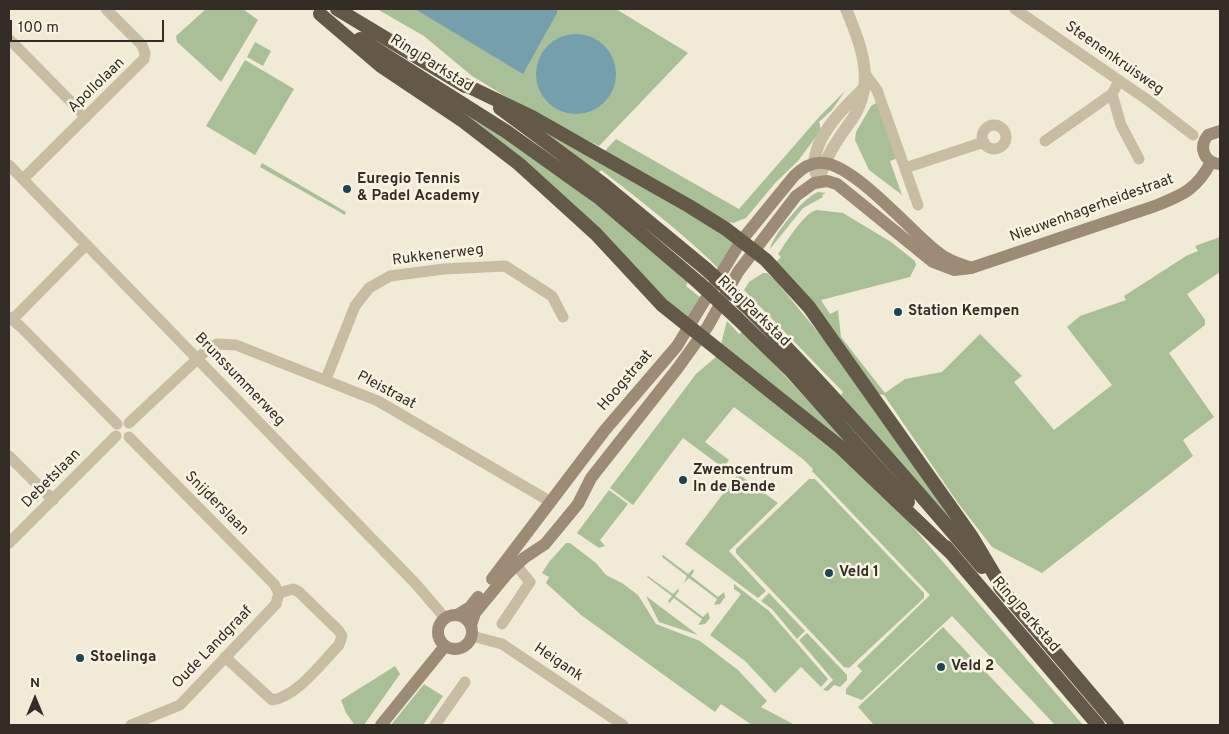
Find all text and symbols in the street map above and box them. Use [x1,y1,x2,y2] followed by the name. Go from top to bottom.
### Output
[12,10,166,42] scale bar
[1061,18,1167,100] street label: Steenenkruisweg
[18,19,59,38] text: 100 m
[386,31,476,97] street label: Ring Parkstad
[65,55,129,117] street label: Apollolaan
[357,171,480,206] place label: Euregio Tennis & Padel Academy
[1008,171,1176,247] street label: Nieuwenhagerheidestraat
[341,183,353,195] marker: Euregio Tennis & Padel Academy
[391,241,485,271] street label: Rukkenerweg
[713,273,793,351] street label: Ring Parkstad
[908,303,1019,321] place label: Station Kempen
[892,306,904,318] marker: Station Kempen
[190,330,288,430] street label: Brunssummerweg
[595,347,657,415] street label: Hoogstraat
[353,368,419,414] street label: Pleistraat
[19,446,85,512] street label: Debetslaan
[693,462,793,497] place label: Zwemcentrum In de Bende
[180,468,252,540] street label: Snijderslaan
[677,474,689,486] marker: Zwemcentrum In de Bende
[839,564,879,582] place label: Veld 1
[823,567,835,579] marker: Veld 1
[987,574,1063,656] street label: Ring Parkstad
[169,603,257,693] street label: Oude Landgraaf
[530,640,586,686] street label: Heigank
[90,649,156,667] place label: Stoelinga
[74,652,86,664] marker: Stoelinga
[951,658,994,676] place label: Veld 2
[935,661,947,673] marker: Veld 2
[10,674,60,724] north arrow
[30,675,40,692] text: N

